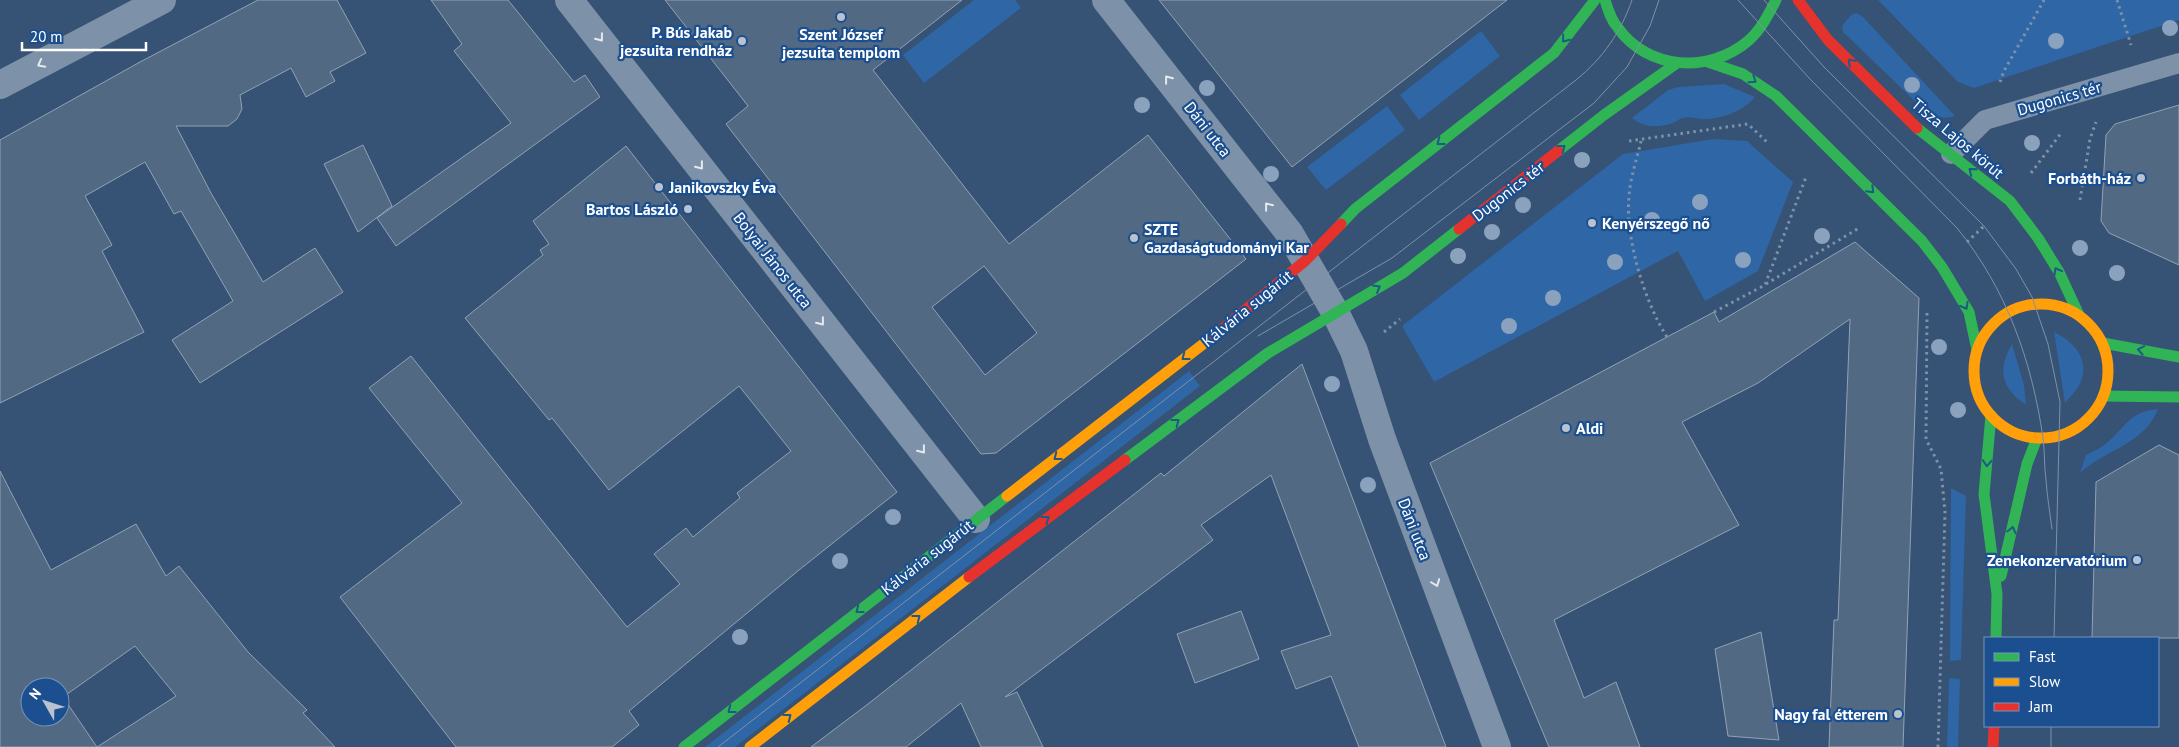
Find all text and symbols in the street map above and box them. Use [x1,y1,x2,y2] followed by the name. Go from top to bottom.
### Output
[835,11,847,23] marker: Szent József jezsuita templom
[22,20,146,52] scale bar
[619,22,732,60] place label: P. Bús Jakab jezsuita rendház
[781,24,900,62] place label: Szent József jezsuita templom
[30,27,63,46] text: 20 m
[594,33,603,42] one-way arrow
[1563,33,1571,42] one-way arrow
[736,35,748,47] marker: P. Bús Jakab jezsuita rendház
[38,57,47,67] one-way arrow
[1848,59,1857,68] one-way arrow
[1747,74,1756,83] one-way arrow
[1164,75,1173,84] one-way arrow
[2015,76,2104,120] street label: Dugonics tér
[1908,94,2009,183] street label: Tisza Lajos körút
[1180,97,1236,161] street label: Dáni utca
[1437,136,1446,145] one-way arrow
[1556,145,1565,153] one-way arrow
[1468,156,1549,225] street label: Dugonics tér
[694,160,702,169] one-way arrow
[1969,168,1978,176] one-way arrow
[2048,168,2131,188] place label: Forbáth-ház
[2135,172,2147,184] marker: Forbáth-ház
[668,177,776,197] place label: Janikovszky Éva
[653,181,665,193] marker: Janikovszky Éva
[1865,185,1874,194] one-way arrow
[586,199,678,219] place label: Bartos László
[682,203,694,215] marker: Bartos László
[1266,203,1274,212] one-way arrow
[729,208,817,312] street label: Bolyai János utca
[1602,213,1710,233] place label: Kenyérszegő nő
[1586,217,1598,229] marker: Kenyérszegő nő
[1144,219,1309,257] place label: SZTE Gazdaságtudományi Kar
[1128,232,1140,244] marker: SZTE Gazdaságtudományi Kar
[1197,265,1297,351] street label: Kálvária sugárút
[2054,267,2064,276] one-way arrow
[1372,284,1381,294] one-way arrow
[1959,301,1969,310] one-way arrow
[816,316,824,325] one-way arrow
[2136,345,2145,356] one-way arrow
[1182,352,1191,361] one-way arrow
[1576,418,1603,438] place label: Aldi
[1170,419,1179,427] one-way arrow
[1560,422,1572,434] marker: Aldi
[916,444,924,453] one-way arrow
[1054,451,1063,459] one-way arrow
[1981,460,1992,468] one-way arrow
[1394,495,1436,563] street label: Dáni utca
[877,514,977,599] street label: Kálvária sugárút
[1040,516,1050,525] one-way arrow
[2006,525,2017,534] one-way arrow
[1987,550,2127,570] place label: Zenekonzervatórium
[2131,554,2143,566] marker: Zenekonzervatórium
[1430,579,1440,587] one-way arrow
[856,605,865,614] one-way arrow
[911,614,920,623] one-way arrow
[1984,637,2159,727] legend
[2029,647,2056,666] text: Fast
[2029,672,2060,691] text: Slow
[20,677,70,727] north arrow
[25,685,45,703] text: N
[2028,697,2053,716] text: Jam
[1774,704,1888,724] place label: Nagy fal étterem
[728,705,737,714] one-way arrow
[1892,708,1904,720] marker: Nagy fal étterem
[782,714,792,723] one-way arrow

